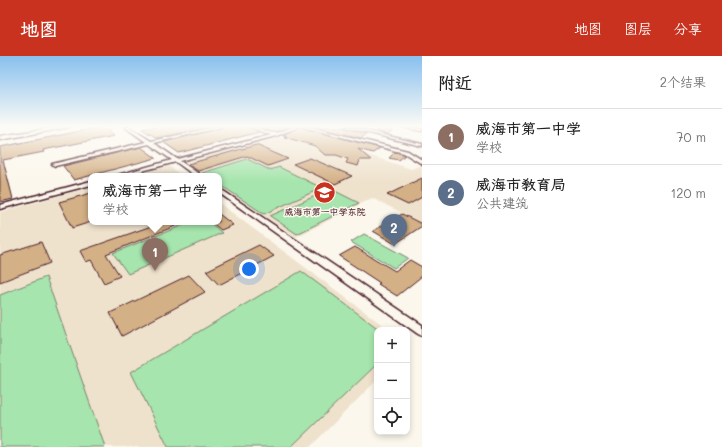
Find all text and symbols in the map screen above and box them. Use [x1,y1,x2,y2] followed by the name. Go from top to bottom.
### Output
[20,16,58,41] text: 地图
[574,19,602,38] text: 地图
[624,19,652,38] text: 图层
[674,19,702,38] text: 分享
[438,71,472,93] text: 附近
[660,73,706,90] text: 2个结果
[476,118,581,138] text: 威海市第一中学
[448,128,454,145] text: 1
[676,128,706,145] text: 70 m
[476,138,502,155] text: 学校
[88,173,222,225] popup
[476,174,566,194] text: 威海市教育局
[312,179,338,205] school or university icon: 威海市第一中学东院
[102,180,208,200] text: 威海市第一中学
[447,184,455,201] text: 2
[670,184,706,201] text: 120 m
[476,194,528,211] text: 公共建筑
[102,200,129,217] text: 学校
[284,206,366,217] place label: 威海市第一中学东院
[381,214,407,247] pin: 2
[142,238,168,271] pin: 1
[239,259,259,279] your location
[374,327,410,435] map controls
[374,327,410,363] button: +
[374,363,410,399] button: −
[374,399,410,435] button: locate

